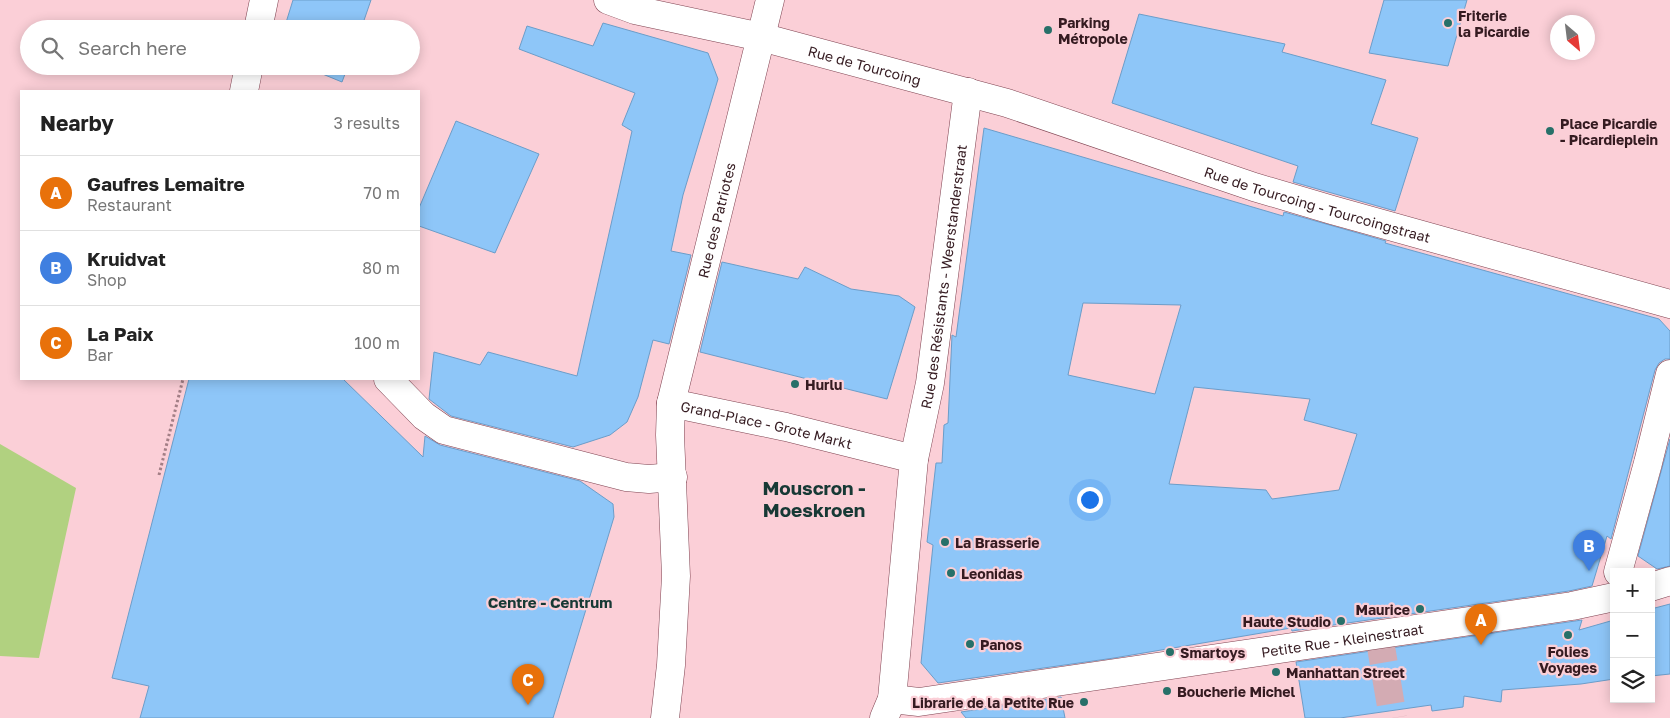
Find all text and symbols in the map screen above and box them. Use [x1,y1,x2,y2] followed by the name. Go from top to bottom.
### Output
[1458,7,1530,40] place label: Friterie la Picardie
[1058,14,1128,47] place label: Parking Métropole
[1550,15,1595,60] north arrow
[1442,17,1454,29] marker: Friterie la Picardie
[20,20,420,75] search box
[1042,24,1054,36] marker: Parking Métropole
[38,34,66,62] icon: search
[78,36,187,59] text: Search here
[806,42,923,88] street label: Rue de Tourcoing
[40,110,114,136] text: Nearby
[333,113,400,133] text: 3 results
[1560,115,1658,148] place label: Place Picardie - Picardieplein
[1544,125,1556,137] marker: Place Picardie - Picardieplein
[916,143,970,410] street label: Rue des Résistants - Weerstanderstraat
[694,161,738,280] street label: Rue des Patriotes
[1202,162,1432,246] street label: Rue de Tourcoing - Tourcoingstraat
[87,172,245,195] text: Gaufres Lemaitre
[50,183,62,203] text: A
[363,183,400,203] text: 70 m
[87,195,172,215] text: Restaurant
[87,247,166,270] text: Kruidvat
[50,258,62,278] text: B
[362,258,400,278] text: 80 m
[87,270,127,290] text: Shop
[87,322,153,345] text: La Paix
[50,333,62,353] text: C
[354,333,400,353] text: 100 m
[87,345,113,365] text: Bar
[805,376,842,393] place label: Hurlu
[789,378,801,390] marker: Hurlu
[679,397,854,452] street label: Grand-Place - Grote Markt
[762,476,866,521] district label: Mouscron - Moeskroen
[1077,487,1103,513] your location
[1573,530,1605,571] pin: B
[955,534,1039,551] place label: La Brasserie
[939,536,951,548] marker: La Brasserie
[961,565,1023,582] place label: Leonidas
[945,567,957,579] marker: Leonidas
[1610,568,1655,703] map controls
[1610,568,1655,613] button: +
[488,593,612,611] district label: Centre - Centrum
[1355,601,1410,618] place label: Maurice
[1414,603,1426,615] marker: Maurice
[1465,604,1497,645] pin: A
[1243,613,1331,630] place label: Haute Studio
[1610,613,1655,658] button: −
[1335,615,1347,627] marker: Haute Studio
[1260,619,1425,660] street label: Petite Rue - Kleinestraat
[1562,629,1574,641] marker: Folies Voyages
[980,636,1022,653] place label: Panos
[964,638,976,650] marker: Panos
[1539,643,1597,676] place label: Folies Voyages
[1180,644,1245,661] place label: Smartoys
[1164,646,1176,658] marker: Smartoys
[1610,658,1655,703] button: layers
[512,664,544,705] pin: C
[1286,664,1405,681] place label: Manhattan Street
[1270,666,1282,678] marker: Manhattan Street
[1177,683,1296,700] place label: Boucherie Michel
[1161,685,1173,697] marker: Boucherie Michel
[912,694,1074,711] place label: Librarie de la Petite Rue
[1078,696,1090,708] marker: Librarie de la Petite Rue

